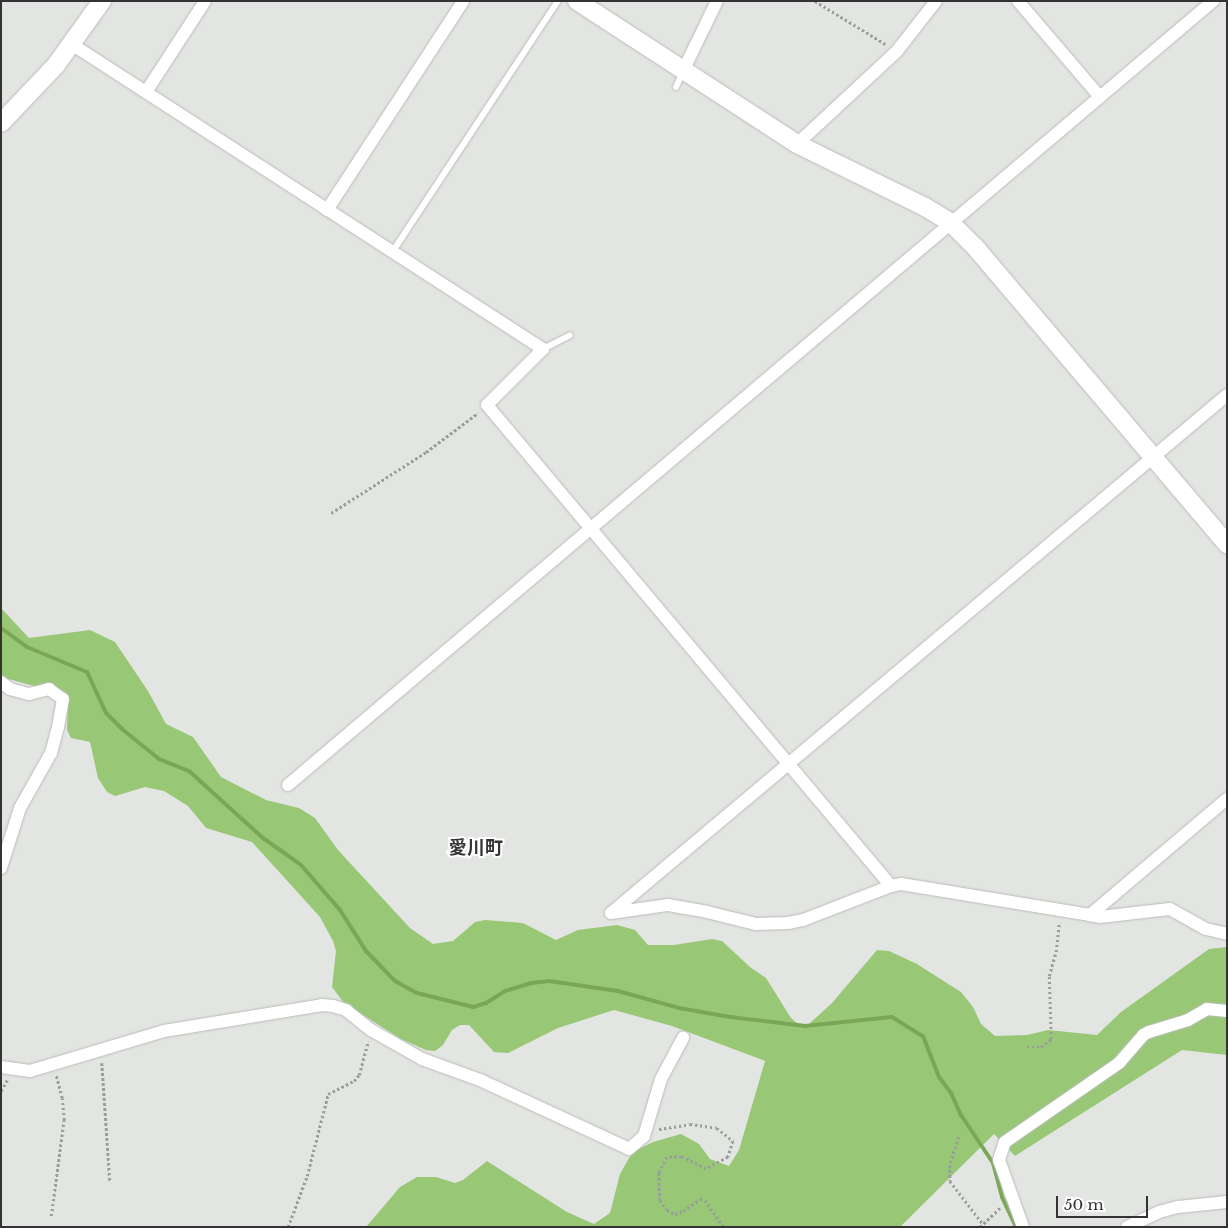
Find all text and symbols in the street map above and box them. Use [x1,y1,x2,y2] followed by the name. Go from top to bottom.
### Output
[449,837,503,859] district label: 愛川町
[1058,1186,1150,1218] scale bar
[1064,1195,1104,1214] text: 50 m

